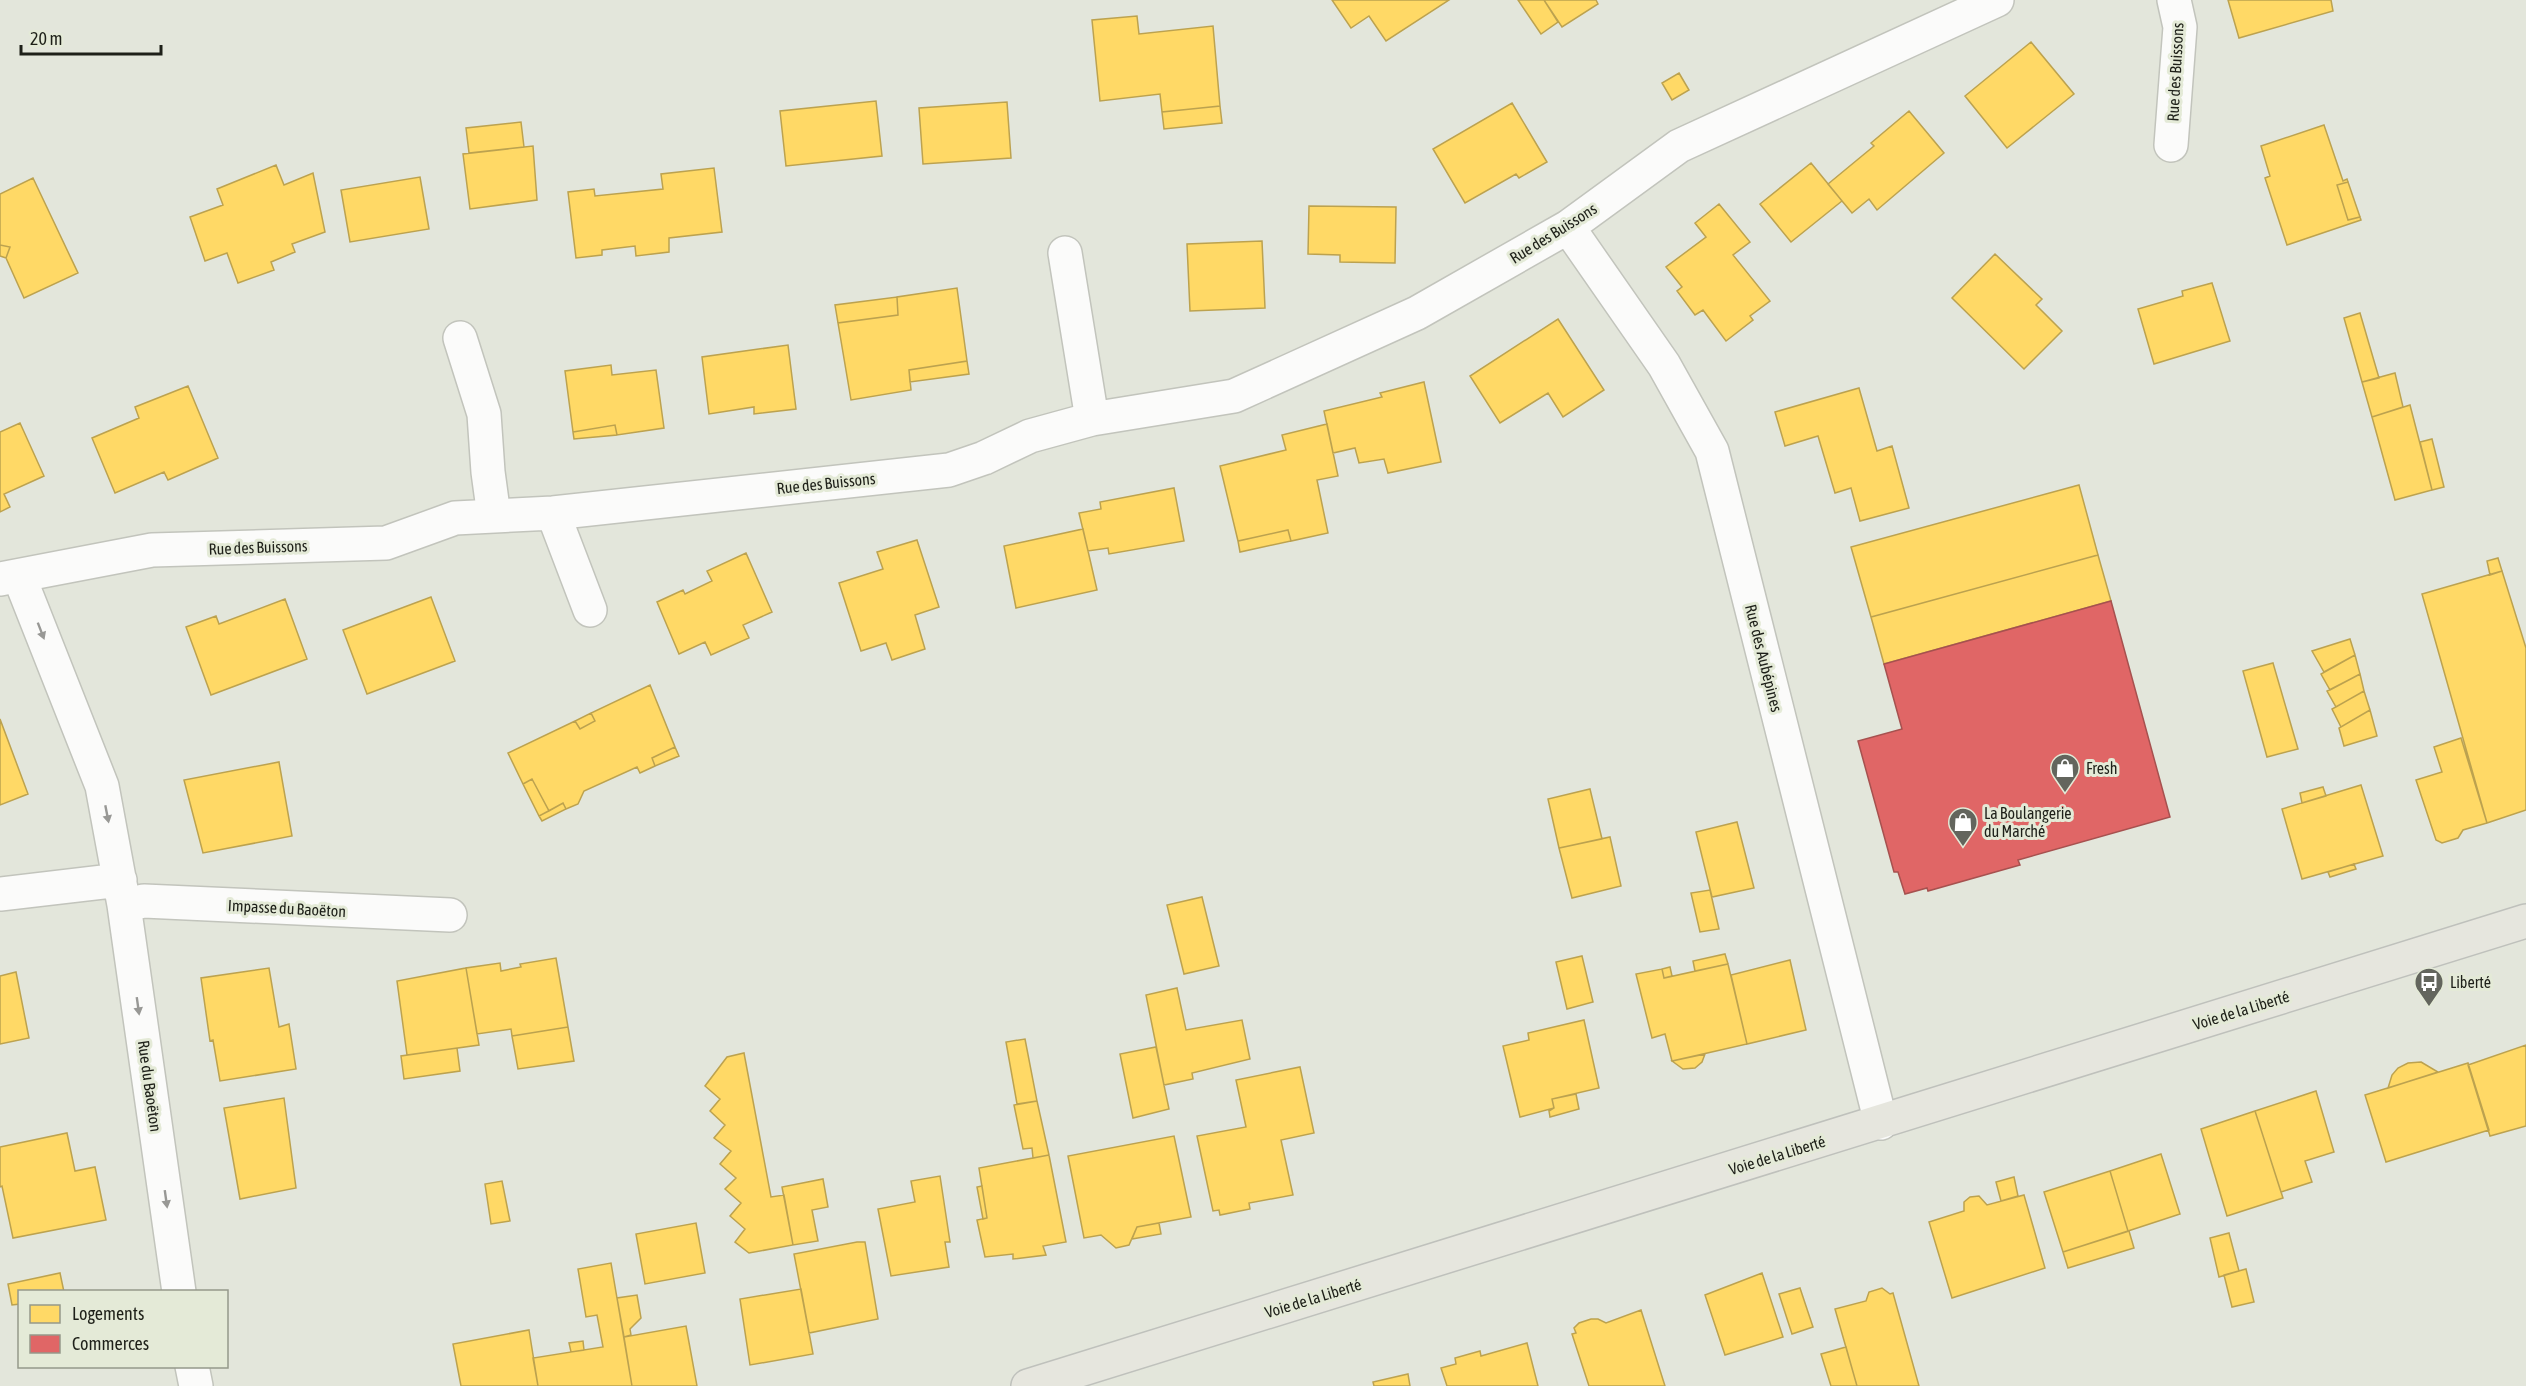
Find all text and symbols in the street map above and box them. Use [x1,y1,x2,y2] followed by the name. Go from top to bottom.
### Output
[21,18,160,56] scale bar
[2163,22,2187,122] street label: Rue des Buissons
[30,28,62,49] text: 20 m
[1506,199,1600,267] street label: Rue des Buissons
[776,469,877,497] street label: Rue des Buissons
[208,536,308,558] street label: Rue des Buissons
[1741,602,1786,714] street label: Rue des Aubépines
[36,622,46,640] one-way arrow
[2049,752,2081,794] shop icon: Fresh
[2086,759,2118,777] place label: Fresh
[103,804,112,823] one-way arrow
[1984,804,2072,840] place label: La Boulangerie du Marché
[1947,806,1979,848] shop icon: La Boulangerie du Marché
[227,896,347,921] street label: Impasse du Baoëton
[2413,966,2445,1008] bus stop icon: Liberté
[2450,973,2491,991] place label: Liberté
[2191,987,2291,1033] street label: Voie de la Liberté
[134,997,143,1016] one-way arrow
[135,1039,165,1133] street label: Rue du Baoëton
[1727,1132,1827,1178] street label: Voie de la Liberté
[161,1190,170,1209] one-way arrow
[1263,1275,1363,1321] street label: Voie de la Liberté
[18,1290,228,1368] legend
[72,1303,144,1324] text: Logements
[72,1333,149,1354] text: Commerces

